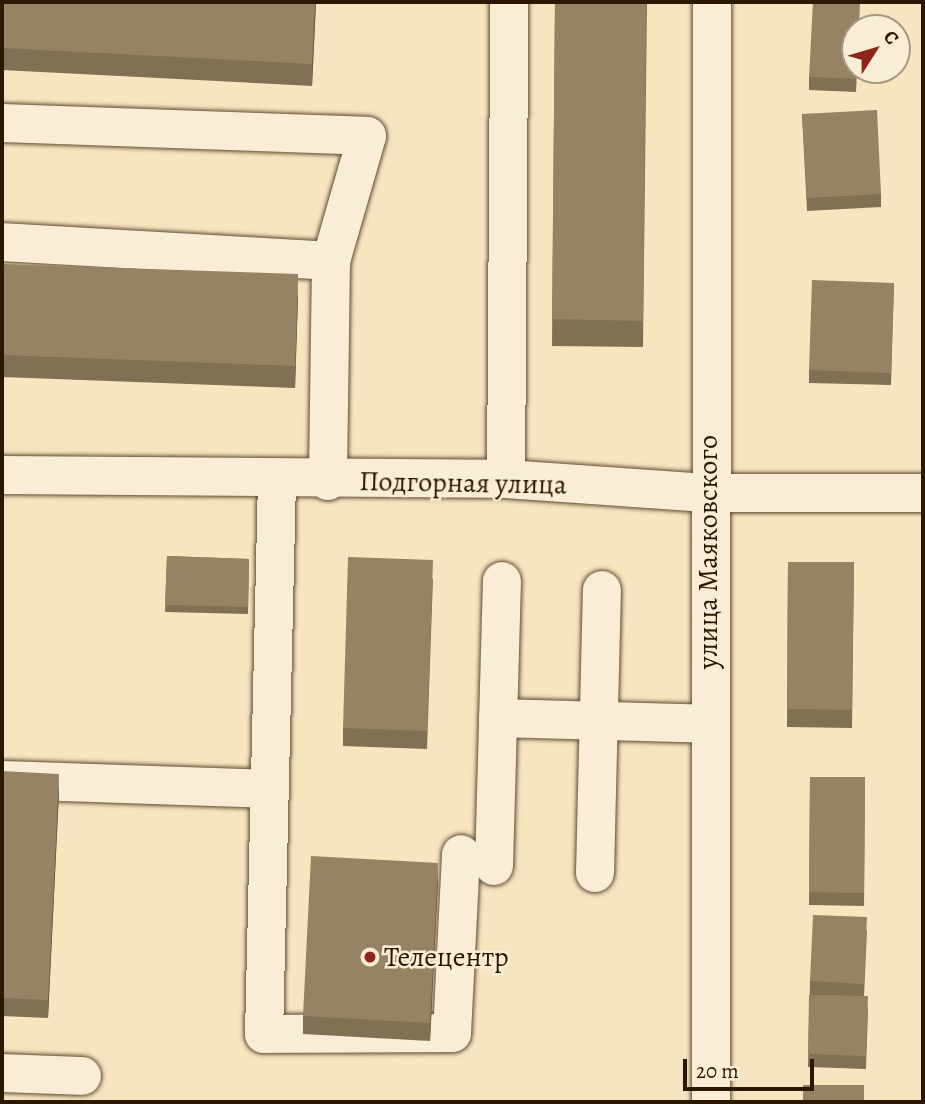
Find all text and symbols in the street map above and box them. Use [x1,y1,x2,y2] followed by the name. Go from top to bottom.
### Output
[841,14,911,84] north arrow
[877,25,905,50] text: С
[691,435,725,669] street label: улица Маяковского
[359,464,567,502] street label: Подгорная улица
[384,940,509,974] place label: Телецентр
[362,949,378,965] marker: Телецентр
[687,1044,818,1088] scale bar
[696,1057,739,1085] text: 20 m

